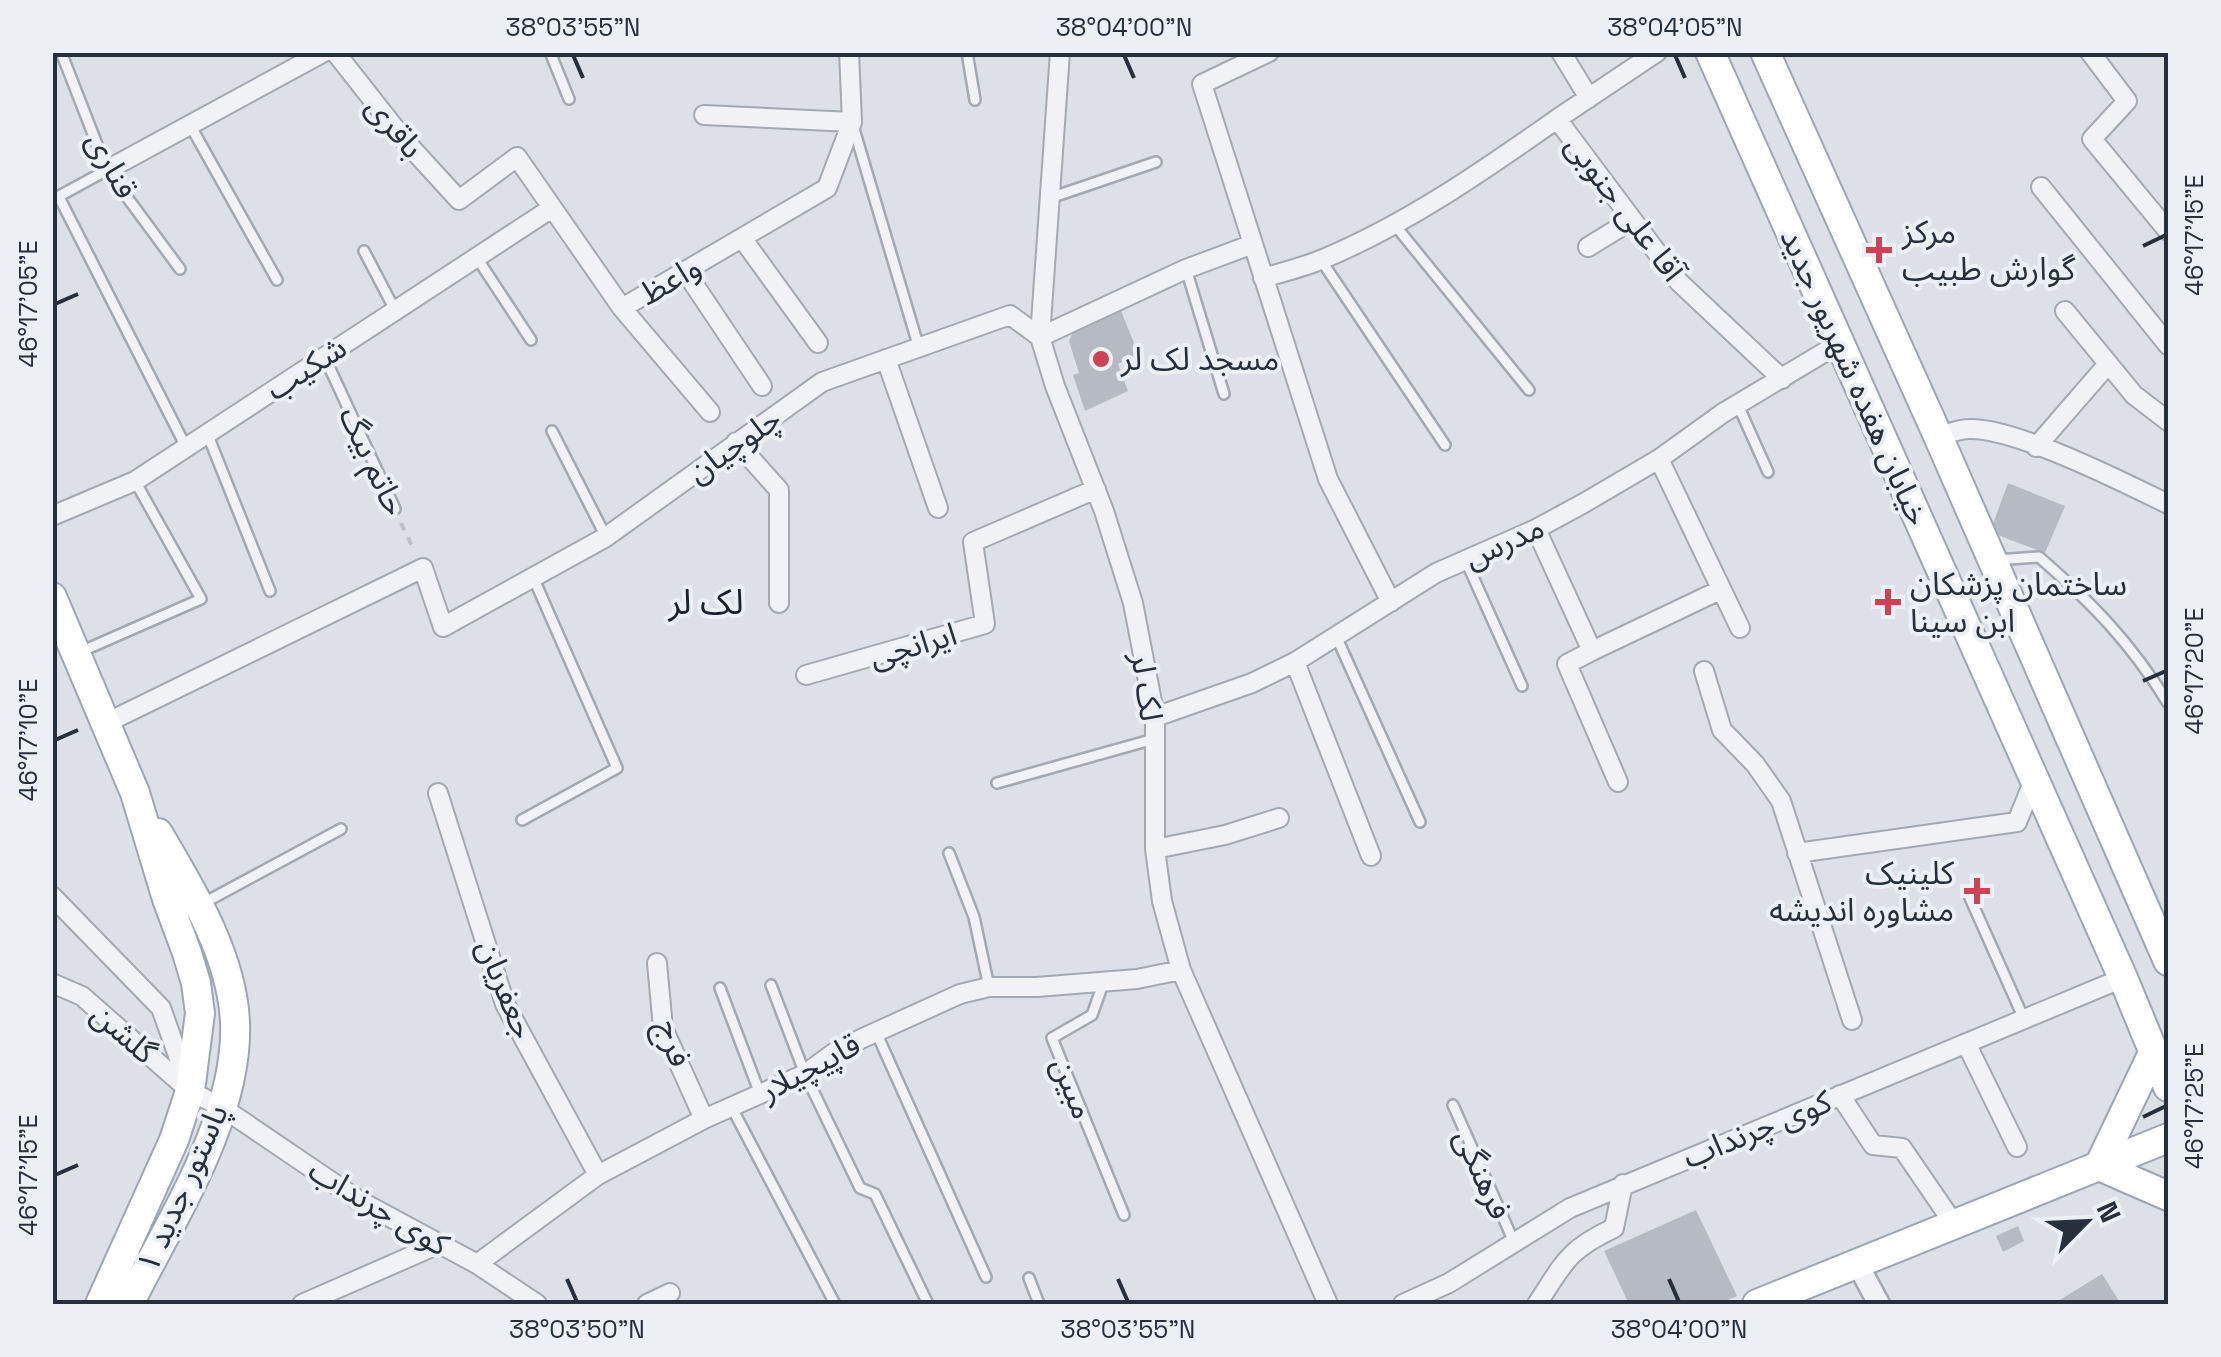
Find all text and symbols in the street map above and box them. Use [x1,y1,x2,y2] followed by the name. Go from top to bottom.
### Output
[506,11,640,43] text: 38°03'55"N
[1056,11,1192,43] text: 38°04'00"N
[1607,11,1743,43] text: 38°04'05"N
[357,88,433,166] street label: باقری
[77,124,147,206] street label: قناری
[1557,127,1694,291] street label: آقا علی جنوبی
[2178,174,2210,296] text: 46°17'15"E
[1901,212,2076,289] place label: مرکز گوارش طبیب
[1772,222,1938,532] street label: خیابان هفده شهریور جدید
[1866,237,1892,263] marker: مرکز گوارش طبیب
[12,241,44,367] text: 46°17'05"E
[632,247,708,313] street label: واعظ
[258,327,354,409] street label: شکیب
[1120,339,1279,379] place label: مسجد لک لر
[1090,348,1112,370] marker: مسجد لک لر
[679,398,789,492] street label: چلوچیان
[327,400,416,524] street label: حاتم بیگ
[1458,507,1550,577] street label: مدرس
[1910,564,2127,641] place label: ساختمان پزشکان ابن سینا
[667,580,744,624] district label: لک لر
[1875,589,1901,615] marker: ساختمان پزشکان ابن سینا
[2178,607,2210,735] text: 46°17'20"E
[865,613,961,677] street label: ایرانچی
[1122,649,1172,724] street label: لک لر
[12,679,44,801] text: 46°17'10"E
[1769,853,1955,930] place label: کلینیک مشاوره اندیشه
[1964,878,1990,904] marker: کلینیک مشاوره اندیشه
[468,933,544,1045] street label: جعفریان
[83,994,165,1073] street label: گلشن
[644,1014,701,1073] street label: فرج
[752,1024,867,1111] street label: قاپیچیلار
[2178,1043,2210,1169] text: 46°17'25"E
[1043,1051,1103,1125] street label: مبین
[1677,1081,1838,1177] street label: کوی چرنداب
[127,1098,237,1278] street label: پاستور جدید ۱
[12,1114,44,1236] text: 46°17'15"E
[1445,1123,1521,1225] street label: فرهنگی
[302,1150,457,1265] street label: کوی چرنداب
[2036,1172,2136,1272] north arrow
[2089,1196,2129,1228] text: N
[509,1313,645,1345] text: 38°03'50"N
[1061,1313,1195,1345] text: 38°03'55"N
[1611,1313,1747,1345] text: 38°04'00"N

